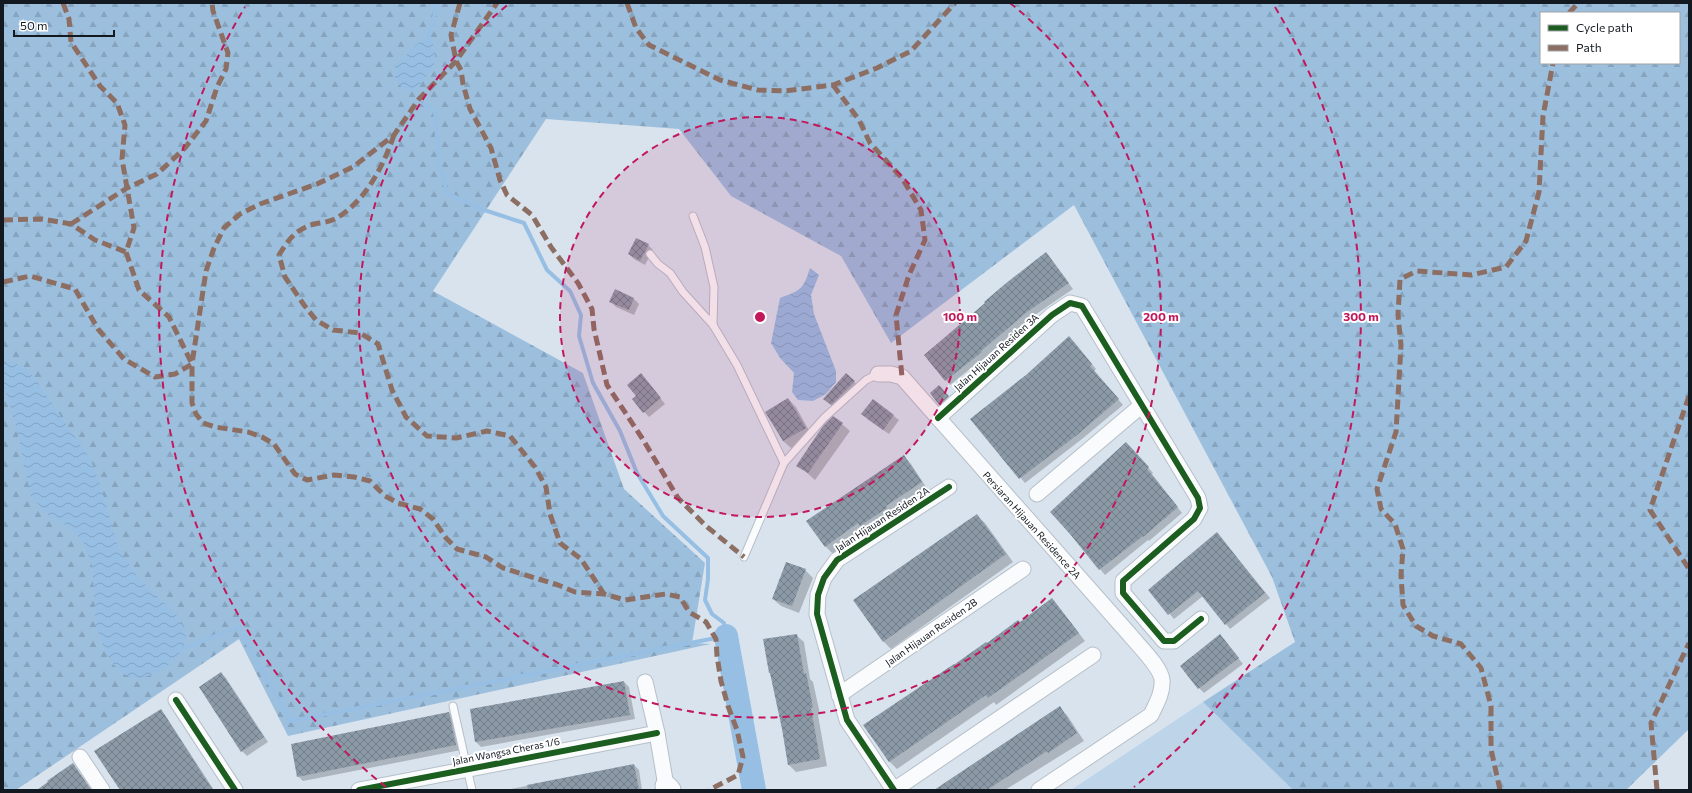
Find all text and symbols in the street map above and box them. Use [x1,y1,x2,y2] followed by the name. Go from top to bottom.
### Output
[14,12,114,38] scale bar
[1540,12,1680,64] legend
[20,18,48,32] text: 50 m
[1576,20,1633,34] text: Cycle path
[1576,40,1602,54] text: Path
[943,309,977,323] text: 100 m
[1143,309,1179,323] text: 200 m
[1343,309,1379,323] text: 300 m
[753,310,767,324] centre of rings
[951,311,1041,393] street label: Jalan Hijauan Residen 3A
[980,469,1084,581] street label: Persiaran Hijauan Residence 2A
[833,484,931,554] street label: Jalan Hijauan Residen 2A
[883,595,980,668] street label: Jalan Hijauan Residen 2B
[451,735,561,767] street label: Jalan Wangsa Cheras 1/6

